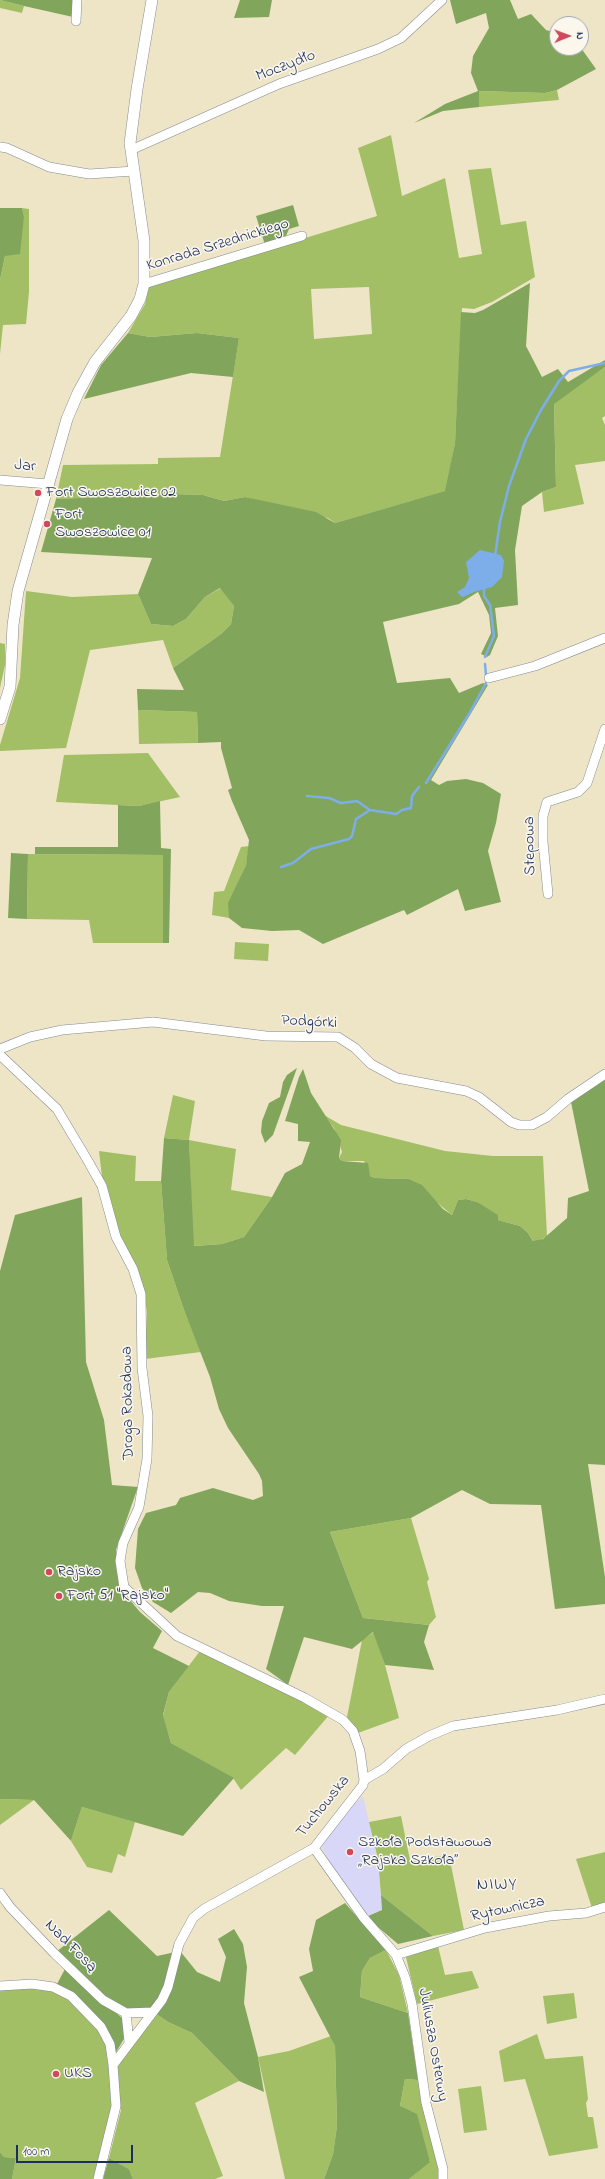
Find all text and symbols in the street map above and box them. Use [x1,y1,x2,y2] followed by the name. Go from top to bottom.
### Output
[549,16,589,56] north arrow
[572,32,588,40] text: N
[254,47,318,87] street label: Moczydło
[145,215,291,277] street label: Konrada Srzednickiego
[14,457,36,477] street label: Jar
[46,483,176,503] place label: Fort Swoszowice 02
[33,488,43,498] marker: Fort Swoszowice 02
[55,505,151,543] place label: Fort Swoszowice 01
[42,519,52,529] marker: Fort Swoszowice 01
[521,816,541,876] street label: Stepowa
[281,1012,337,1034] street label: Podgórki
[118,1346,140,1460] street label: Droga Rokadowa
[57,1562,101,1582] place label: Rajsko
[44,1567,54,1577] marker: Rajsko
[67,1586,169,1606] place label: Fort 51 "Rajsko"
[54,1591,64,1601] marker: Fort 51 "Rajsko"
[293,1772,355,1842] street label: Tuchowska
[358,1833,492,1871] place label: Szkoła Podstawowa „Rajska Szkoła”
[345,1847,355,1857] marker: Szkoła Podstawowa „Rajska Szkoła”
[477,1876,517,1896] district label: NIWY
[469,1893,547,1927] street label: Rytownicza
[40,1917,100,1977] street label: Nad Fosą
[413,1987,451,2103] street label: Juliusza Osterwy
[64,2064,92,2084] place label: UKS
[51,2069,61,2079] marker: UKS
[18,2137,135,2163] scale bar
[23,2143,50,2161] text: 100 m

